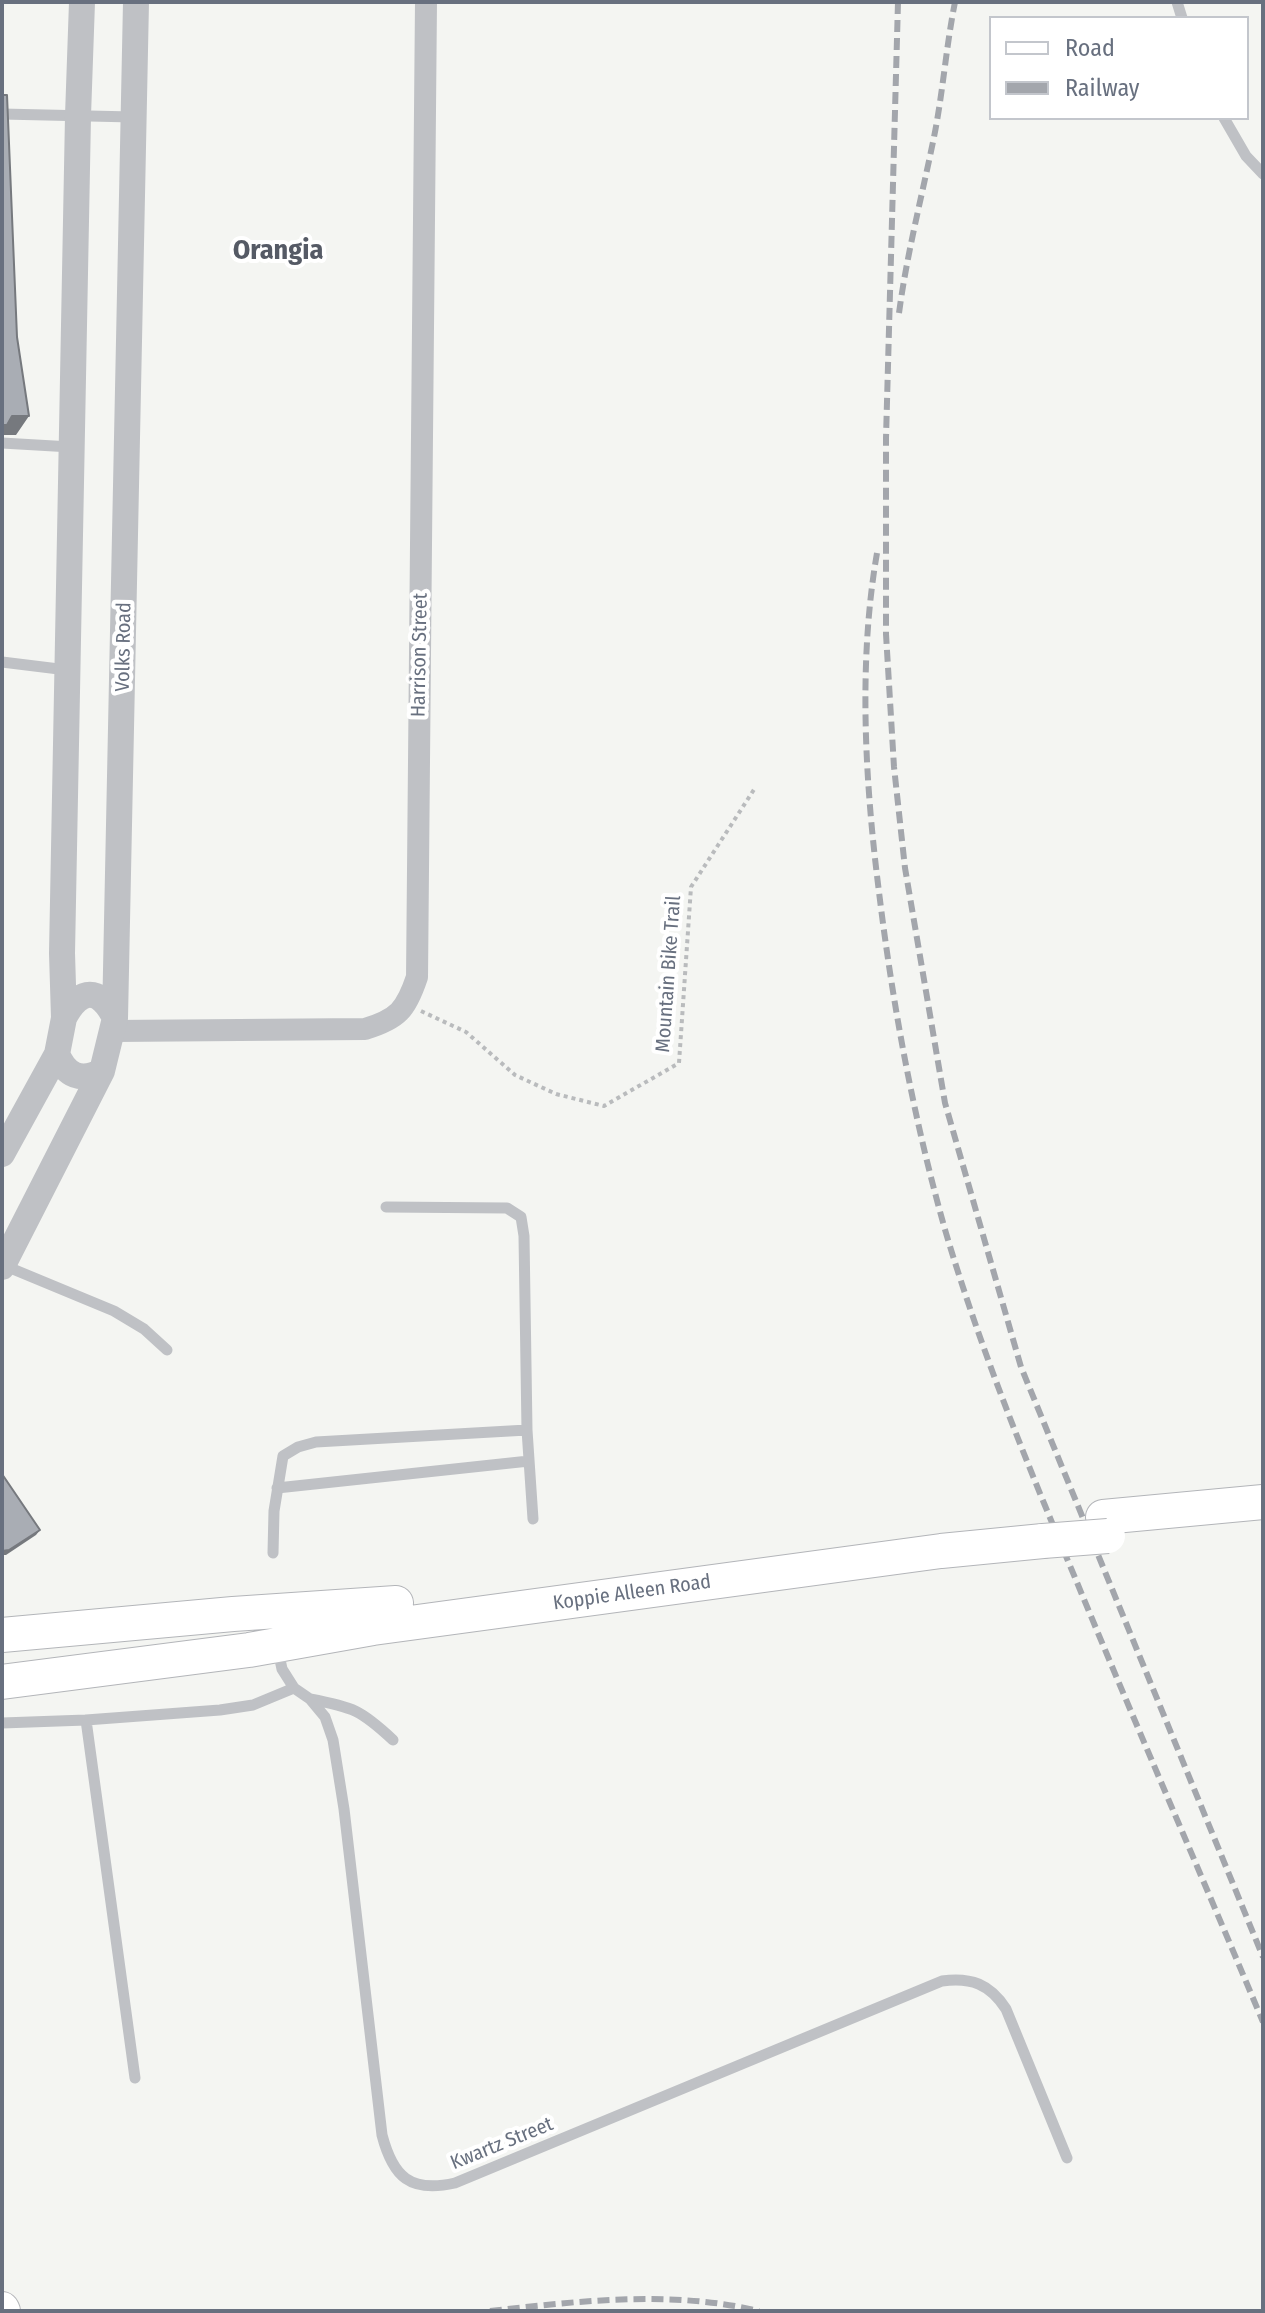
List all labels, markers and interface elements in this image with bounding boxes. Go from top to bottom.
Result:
legend [989,16,1249,120]
text: Road [1065,34,1115,62]
text: Railway [1065,74,1140,102]
district label: Orangia [233,234,323,268]
street label: Harrison Street [407,593,433,717]
street label: Volks Road [111,602,137,692]
street label: Mountain Bike Trail [652,895,686,1053]
street label: Koppie Alleen Road [552,1570,712,1616]
street label: Kwartz Street [447,2113,557,2175]

